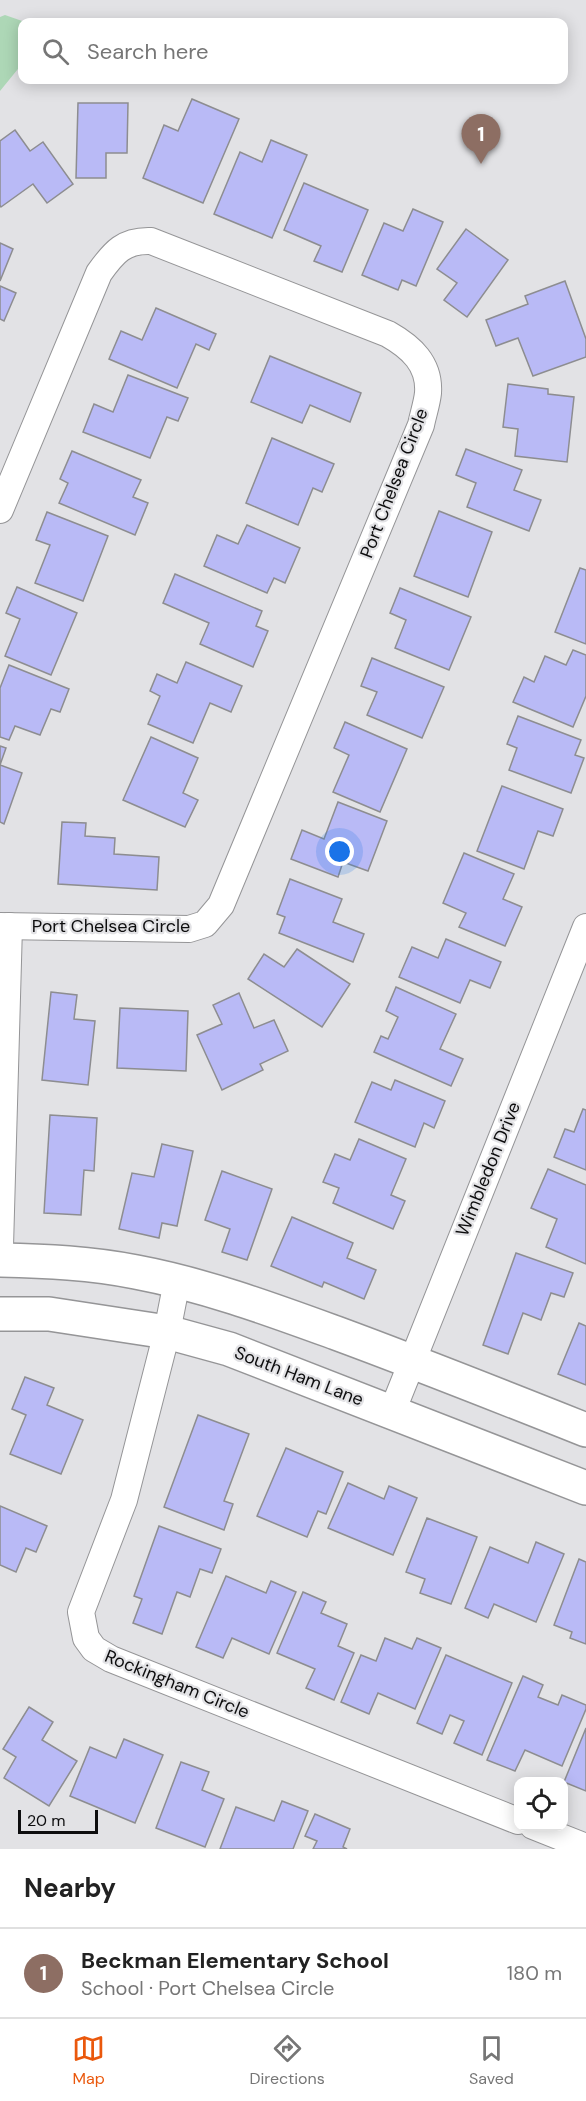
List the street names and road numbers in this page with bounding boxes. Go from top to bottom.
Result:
street label: Port Chelsea Circle [354,405,434,561]
street label: Port Chelsea Circle [32,914,190,938]
street label: Wimbledon Drive [450,1098,526,1240]
street label: South Ham Lane [231,1340,367,1412]
street label: Rockingham Circle [101,1644,253,1724]

